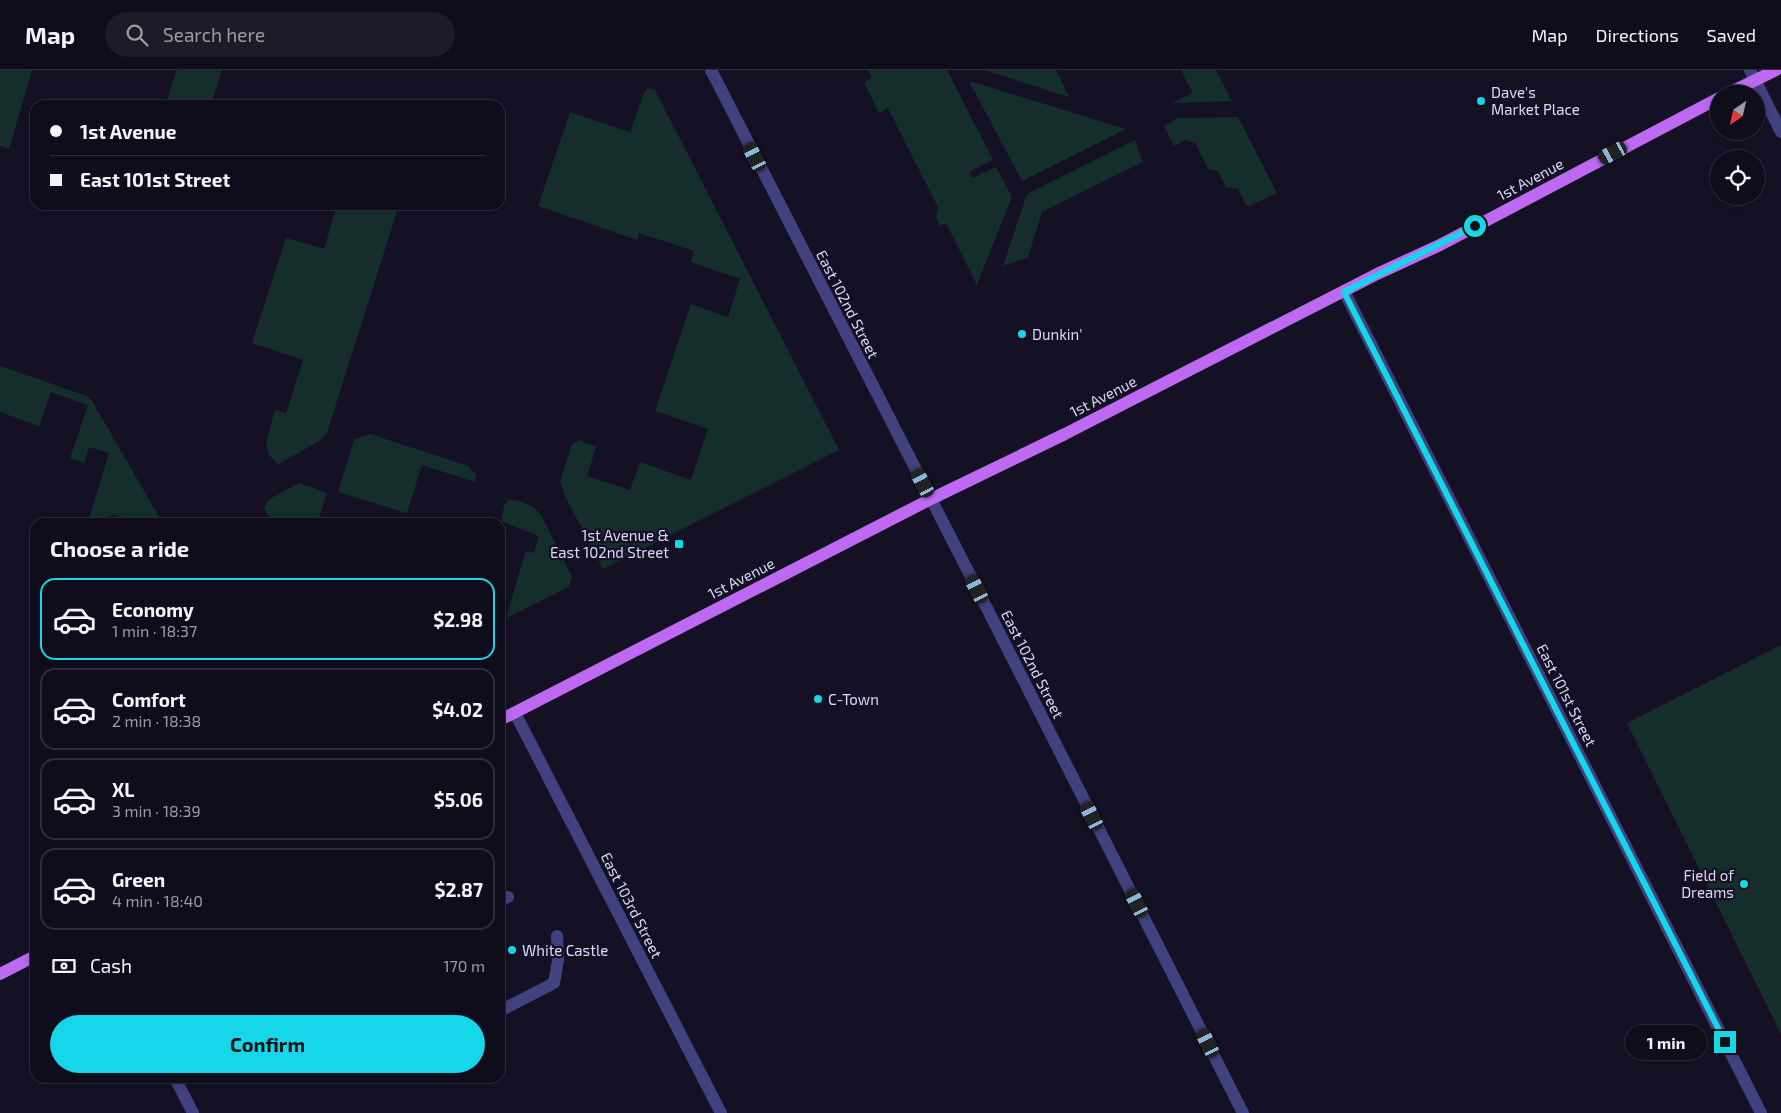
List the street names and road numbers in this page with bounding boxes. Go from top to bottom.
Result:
street label: 1st Avenue [1494,154,1566,204]
street label: East 102nd Street [813,247,883,361]
street label: 1st Avenue [1067,372,1139,420]
street label: 1st Avenue [705,554,777,602]
street label: East 102nd Street [998,607,1068,721]
street label: East 101st Street [1533,641,1601,750]
street label: East 103rd Street [598,849,667,961]

